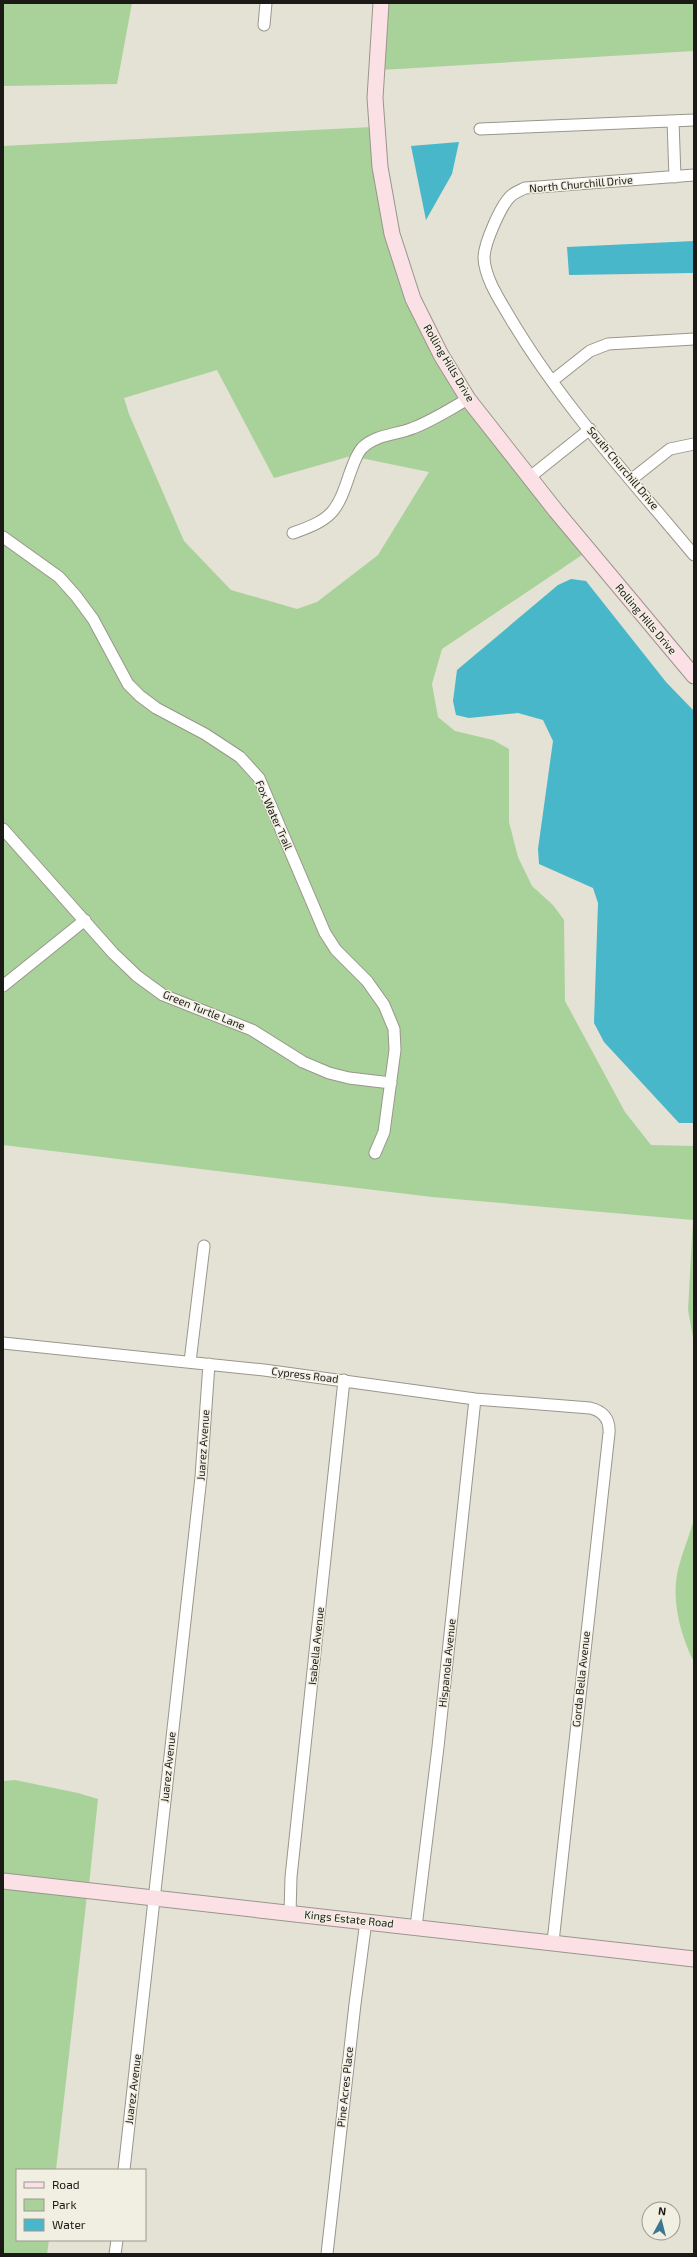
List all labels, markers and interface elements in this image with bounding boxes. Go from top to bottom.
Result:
street label: North Churchill Drive [529,172,633,195]
street label: Rolling Hills Drive [421,322,478,404]
street label: South Churchill Drive [585,424,662,512]
street label: Rolling Hills Drive [613,581,680,657]
street label: Fox Water Trail [253,778,296,852]
street label: Green Turtle Lane [161,987,247,1032]
street label: Cypress Road [271,1364,339,1385]
street label: Juarez Avenue [194,1409,211,1481]
street label: Isabella Avenue [305,1606,326,1686]
street label: Hispanola Avenue [435,1618,458,1708]
street label: Gorda Bella Avenue [569,1630,592,1728]
street label: Juarez Avenue [157,1731,178,1803]
street label: Kings Estate Road [304,1907,394,1930]
street label: Pine Acres Place [334,2046,355,2128]
street label: Juarez Avenue [122,2053,143,2125]
legend [16,2169,146,2241]
text: Road [52,2177,80,2191]
text: Park [52,2197,77,2211]
north arrow [641,2201,681,2241]
text: N [658,2204,667,2218]
text: Water [52,2217,86,2231]

